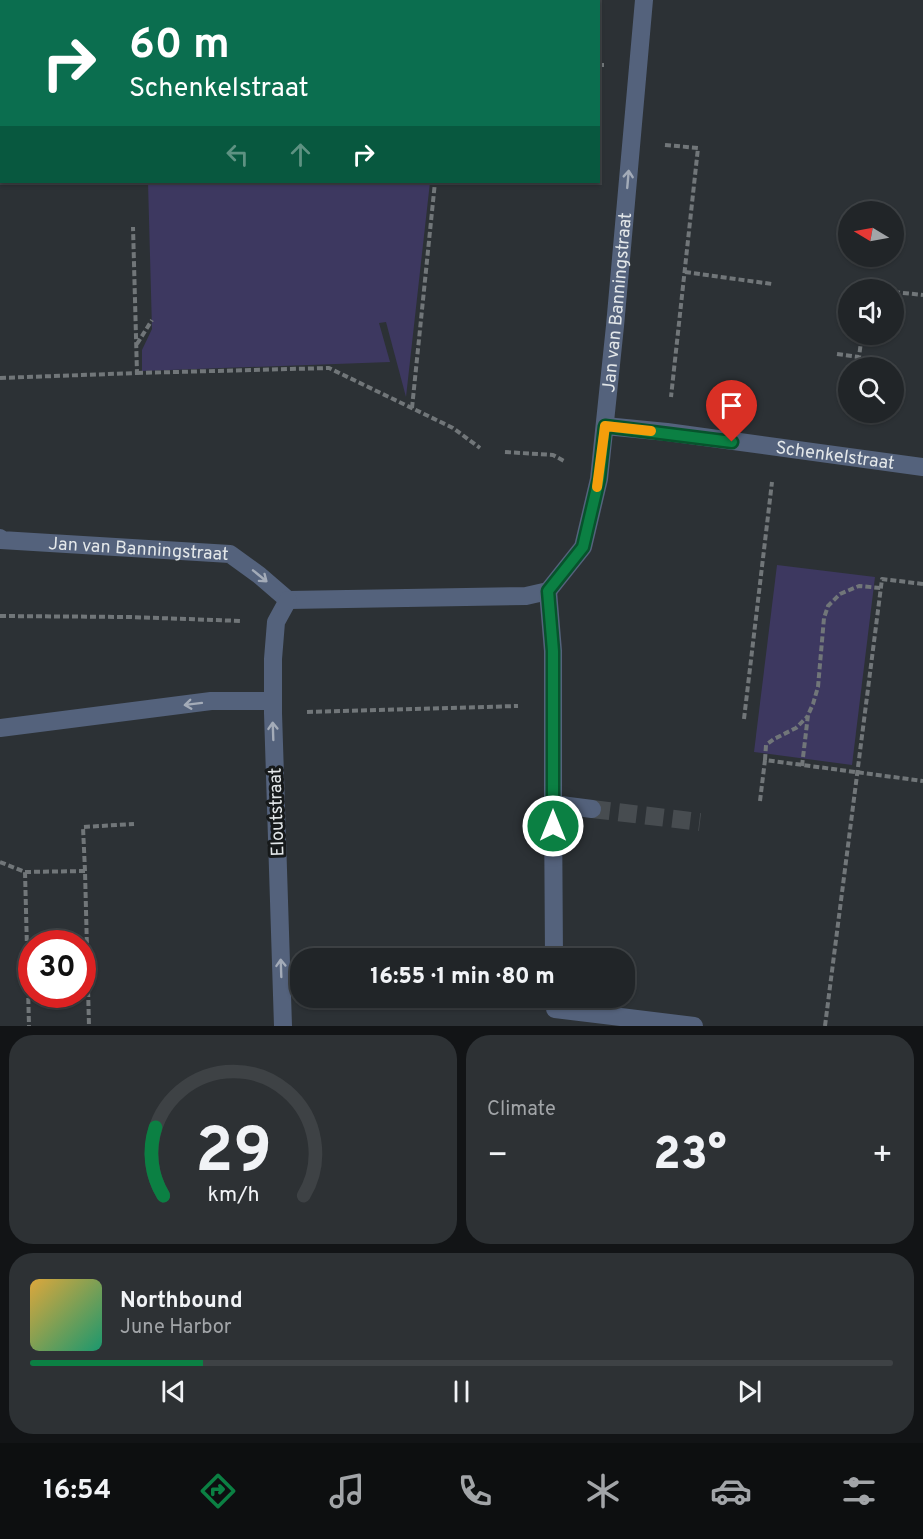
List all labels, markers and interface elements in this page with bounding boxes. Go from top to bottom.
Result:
text: 60 m [129,20,230,73]
icon: right [30,24,108,102]
text: Schenkelstraat [129,72,309,106]
icon: left [221,138,254,171]
icon: ahead [284,138,317,171]
icon: right [347,138,380,171]
one-way arrow [623,170,634,190]
north arrow [838,201,904,267]
map controls [838,201,904,423]
street label: Jan van Banningstraat [598,211,638,394]
button: sound [838,279,904,345]
button: search [838,357,904,423]
pin [706,380,757,442]
icon: arrive [715,389,748,422]
street label: Schenkelstraat [774,437,896,476]
street label: Jan van Banningstraat [47,533,229,567]
one-way arrow [252,570,268,583]
one-way arrow [184,698,204,709]
one-way arrow [268,721,279,741]
street label: Eloutstraat [264,767,291,857]
position arrow [521,794,585,858]
speed limit sign: 30 [18,930,96,1008]
one-way arrow [276,958,287,978]
text: 16:55 · 1 min · 80 m [370,964,555,991]
text: Climate [487,1097,556,1123]
text: 29 [195,1115,271,1194]
text: 23° [653,1128,727,1185]
text: − [487,1136,508,1178]
text: + [872,1136,893,1178]
text: km/h [207,1183,259,1210]
text: Northbound [120,1288,243,1315]
text: June Harbor [120,1315,232,1341]
icon: previous [157,1375,190,1408]
icon: pause [445,1375,478,1408]
icon: next [733,1375,766,1408]
icon: directions [197,1470,239,1512]
icon: music [326,1470,368,1512]
icon: phone [454,1470,496,1512]
icon: climate [582,1470,624,1512]
icon: car [710,1470,752,1512]
icon: filters [838,1470,880,1512]
text: 16:54 [43,1474,111,1508]

